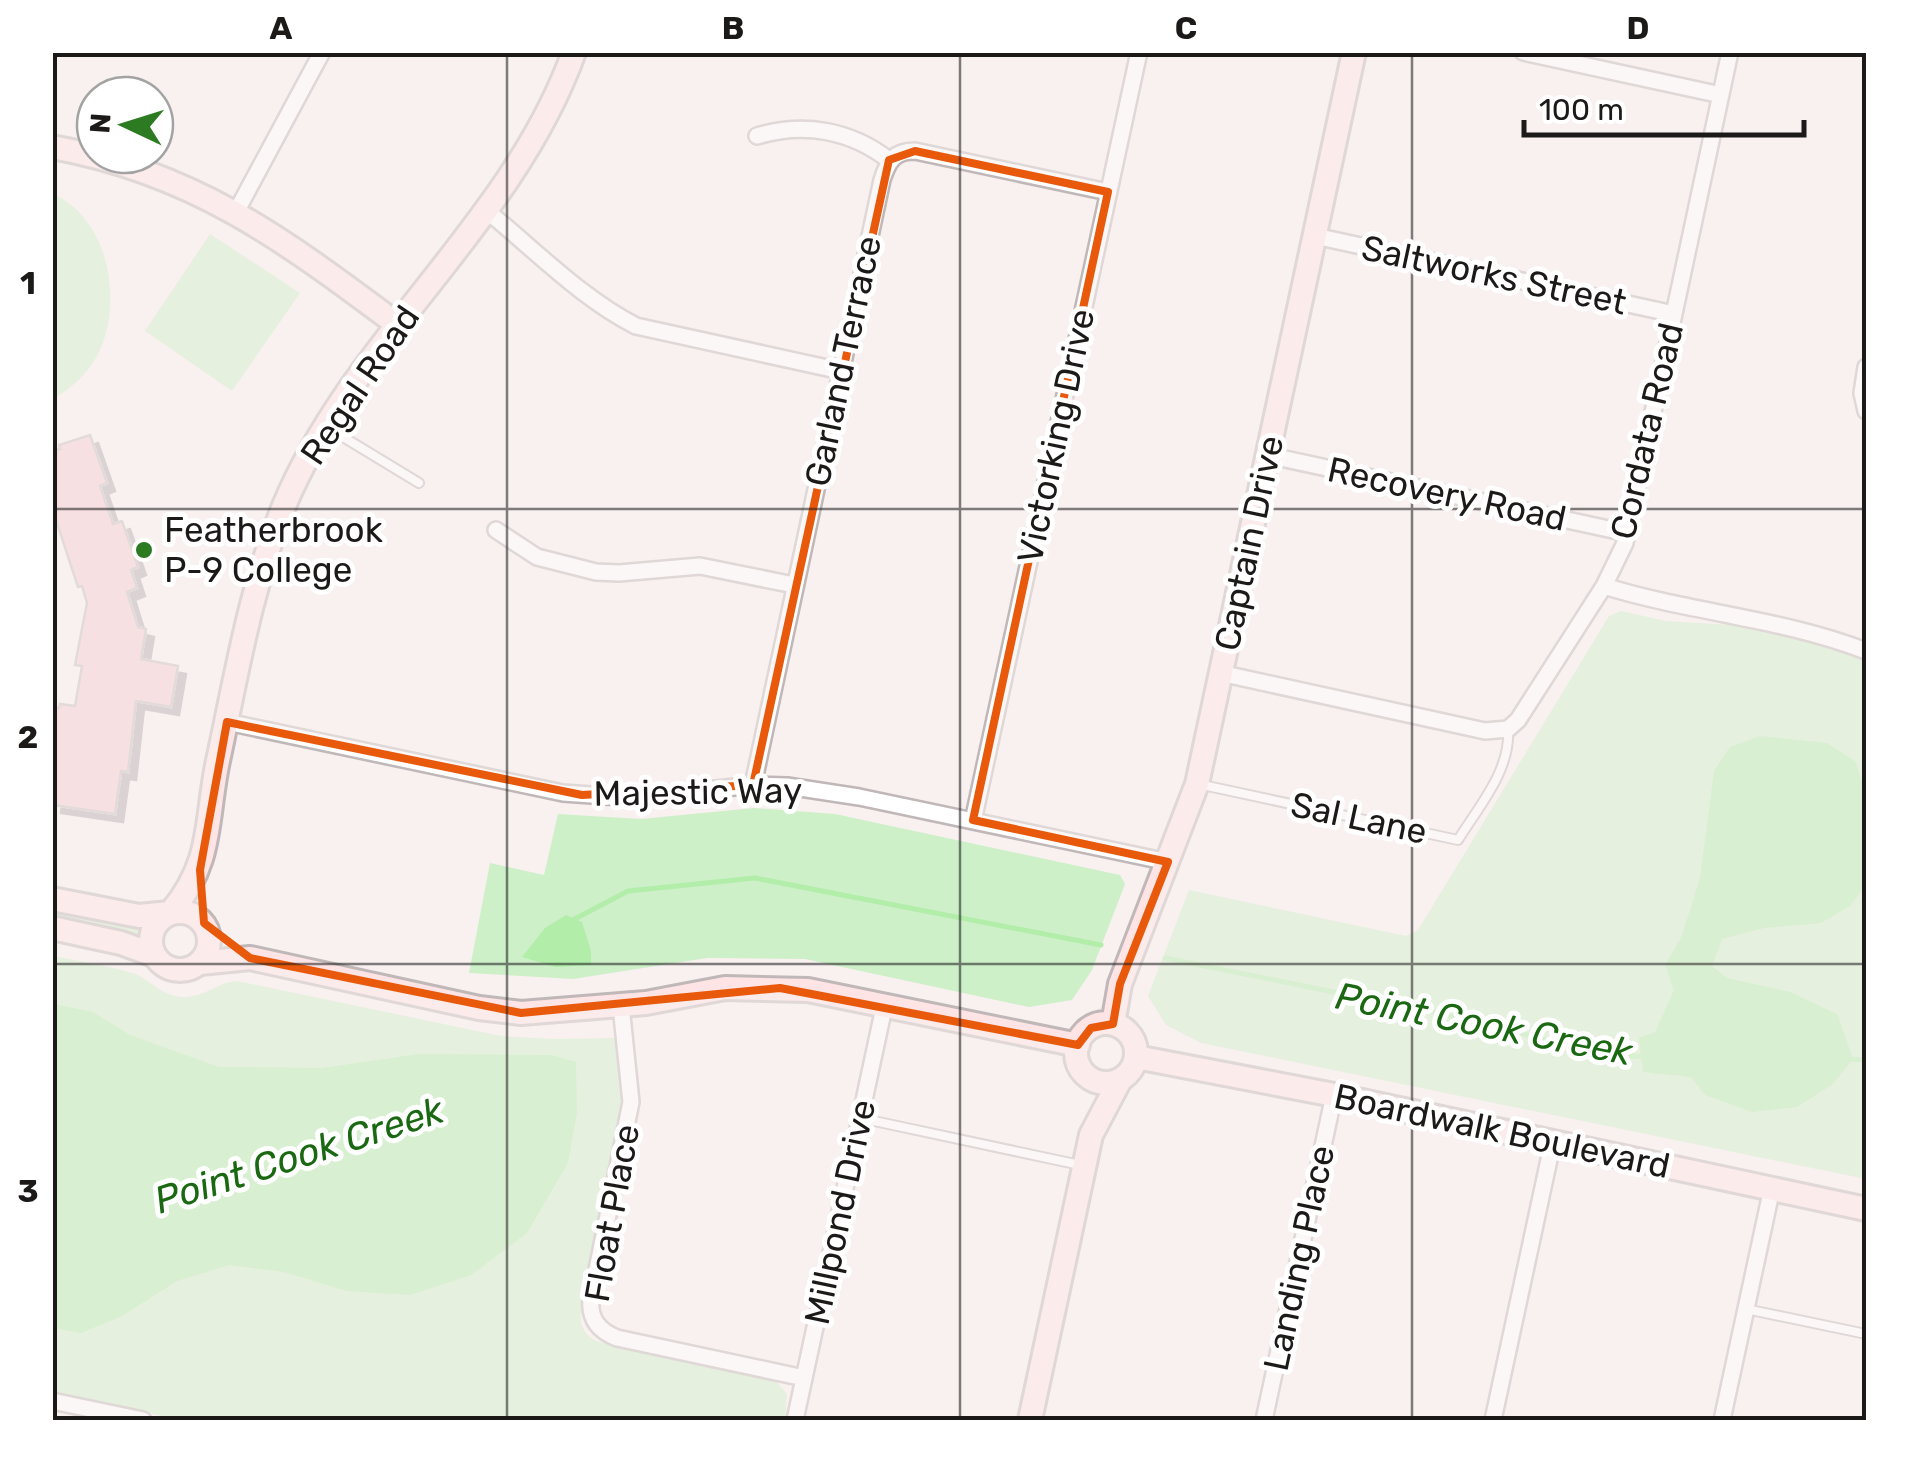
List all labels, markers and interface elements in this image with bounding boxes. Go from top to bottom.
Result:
text: A [270,9,293,47]
text: B [722,9,744,47]
text: C [1175,9,1197,47]
text: D [1627,9,1649,47]
north arrow [75,75,175,175]
scale bar [1524,75,1804,137]
text: 100 m [1539,92,1624,128]
text: N [83,112,118,134]
street label: Saltworks Street [1358,226,1630,324]
street label: Garland Terrace [796,232,890,490]
text: 1 [20,264,36,302]
street label: Regal Road [292,298,428,472]
street label: Victorking Drive [1009,305,1103,567]
street label: Cordata Road [1602,319,1692,543]
street label: Captain Drive [1206,432,1292,654]
street label: Recovery Road [1324,448,1570,540]
place label: Featherbrook P-9 College [164,509,383,591]
marker: Featherbrook P-9 College [133,539,155,561]
text: 2 [18,718,38,756]
street label: Majestic Way [593,769,803,815]
street label: Sal Lane [1287,783,1431,853]
water label: Point Cook Creek [1332,973,1637,1075]
street label: Boardwalk Boulevard [1330,1075,1674,1187]
water label: Point Cook Creek [149,1086,450,1223]
street label: Millpond Drive [796,1096,884,1328]
street label: Float Place [576,1121,648,1305]
street label: Landing Place [1255,1141,1343,1375]
text: 3 [17,1172,39,1210]

